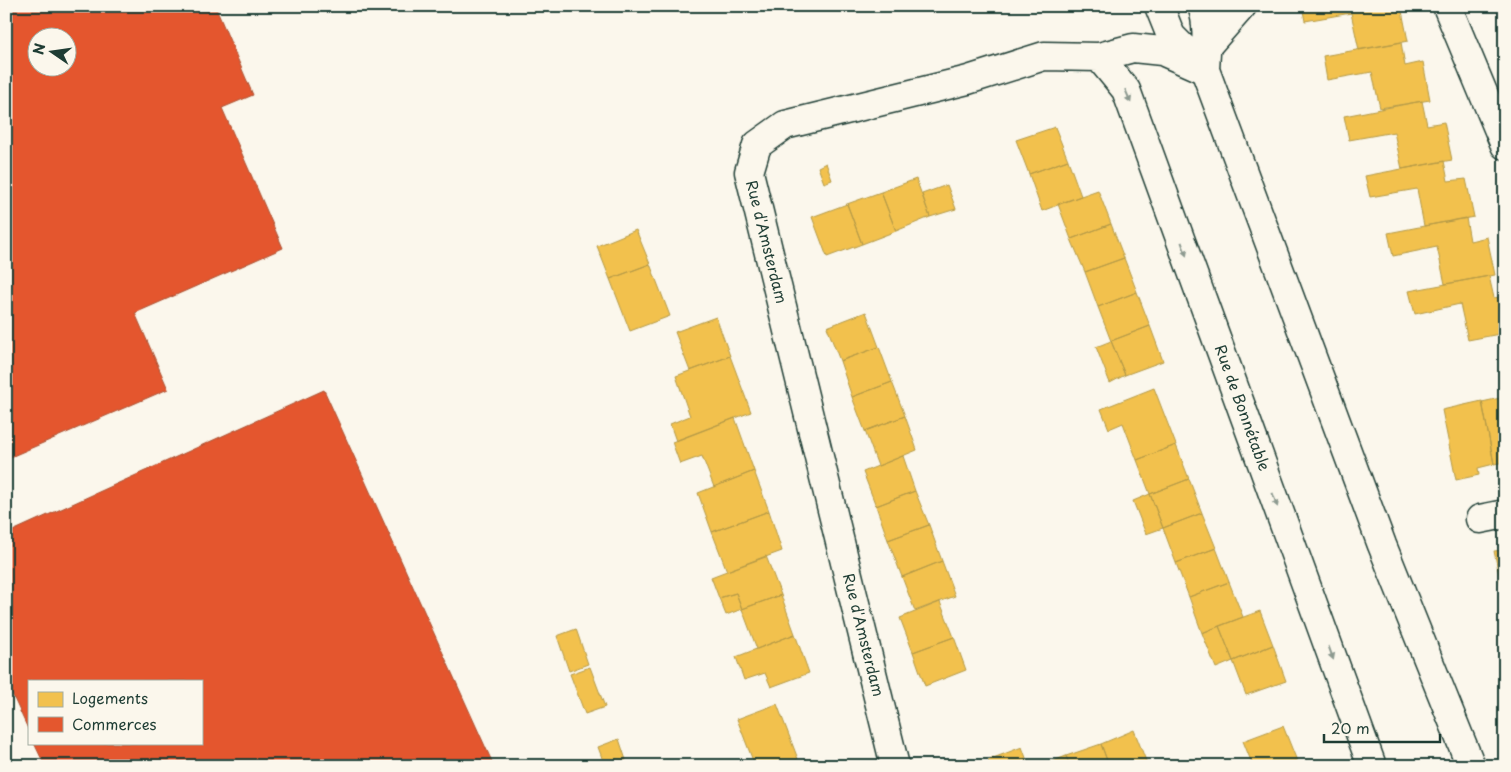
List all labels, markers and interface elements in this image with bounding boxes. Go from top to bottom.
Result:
north arrow [28,28,78,78]
text: N [27,41,50,57]
one-way arrow [1124,89,1132,104]
street label: Rue d'Amsterdam [741,178,794,306]
one-way arrow [1181,241,1188,256]
street label: Rue de Bonnétable [1210,341,1277,474]
one-way arrow [1271,493,1279,508]
street label: Rue d'Amsterdam [838,571,891,699]
one-way arrow [1328,645,1335,660]
legend [28,680,202,744]
text: Logements [72,686,148,709]
text: Commerces [72,712,157,735]
scale bar [1324,712,1440,744]
text: 20 m [1331,716,1370,739]

